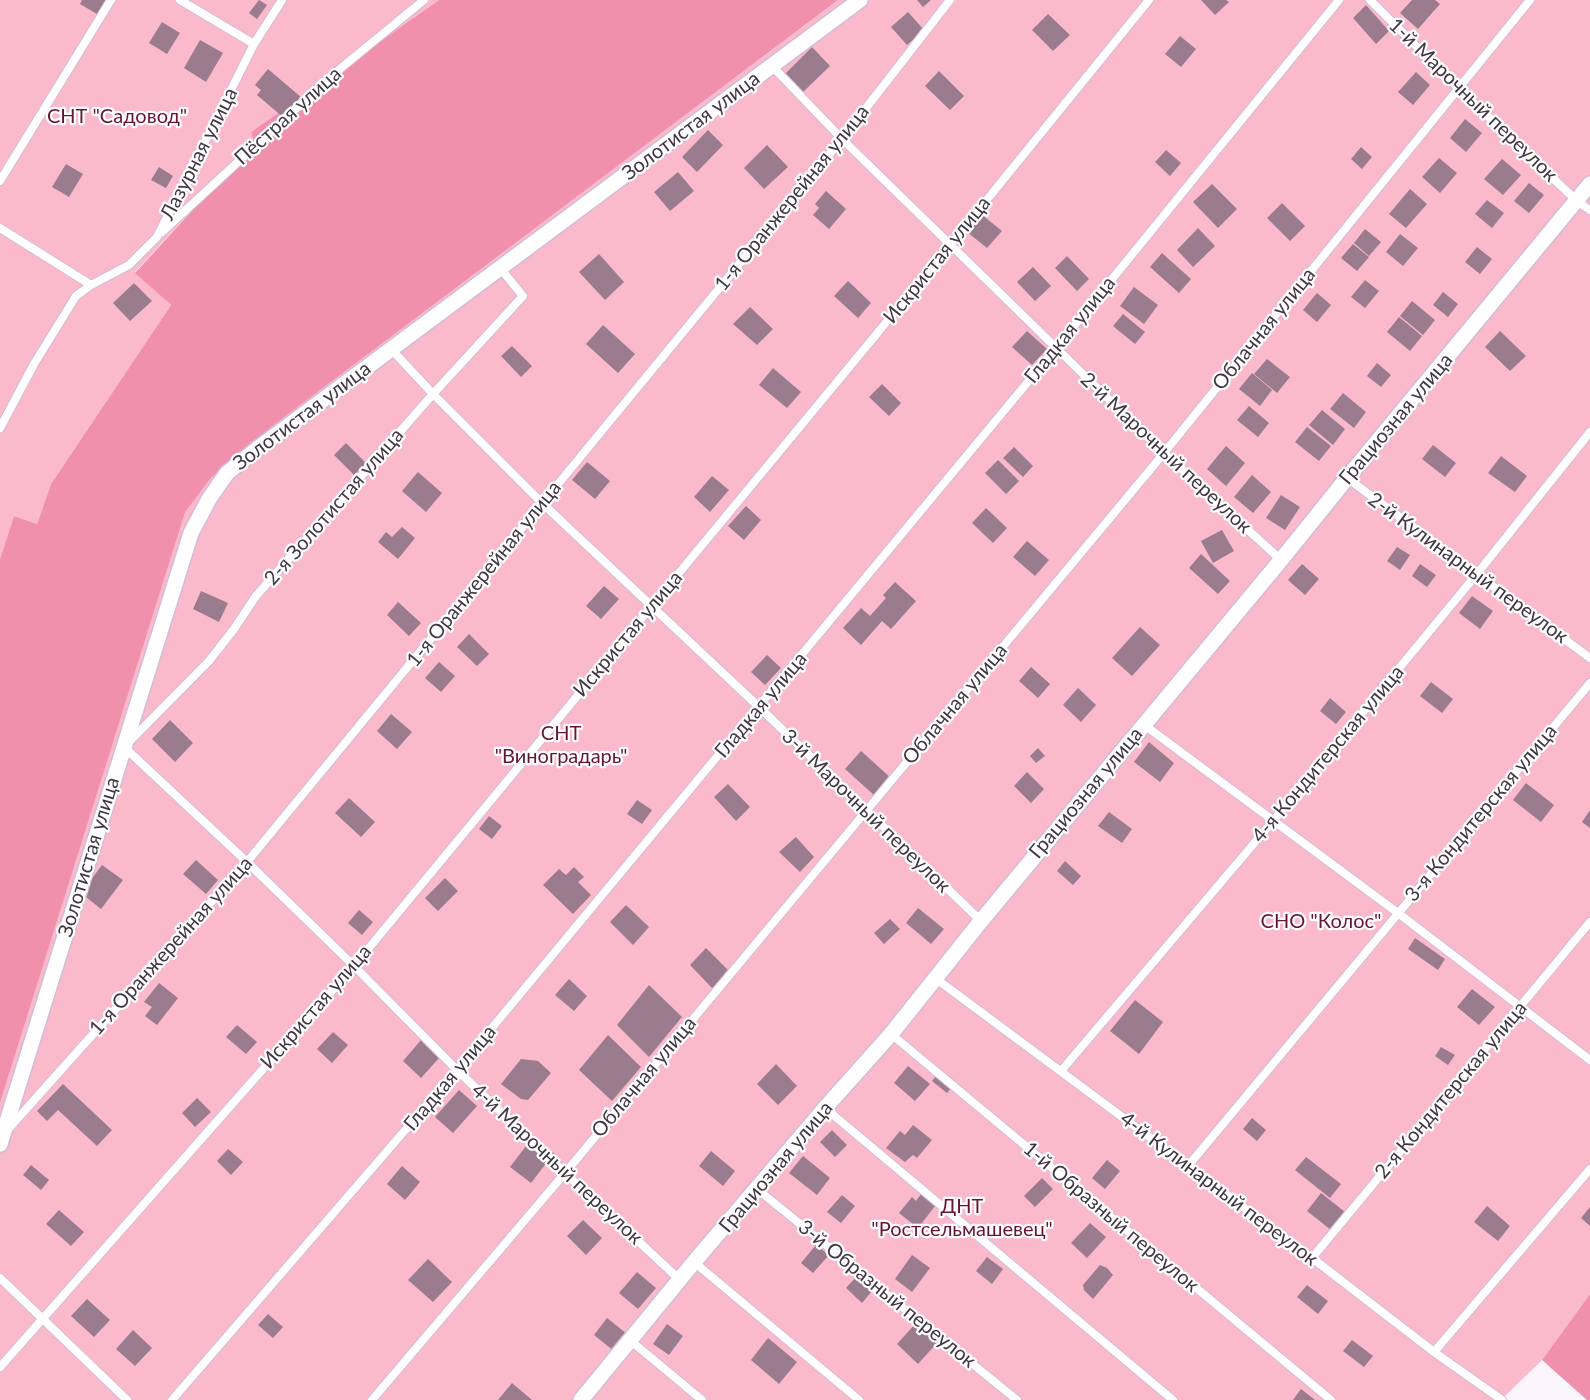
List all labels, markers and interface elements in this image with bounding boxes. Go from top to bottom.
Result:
street label: 1-й Марочный переулок [1384,13,1562,187]
street label: Пёстрая улица [230,62,346,170]
street label: Золотистая улица [618,67,764,185]
street label: Лазурная улица [155,84,243,224]
street label: 1-я Оранжерейная улица [710,100,874,296]
park label: СНТ "Садовод" [47,105,187,129]
street label: Искристая улица [878,192,996,328]
street label: Облачная улица [1207,263,1321,395]
street label: Гладкая улица [1020,272,1120,388]
street label: Грациозная улица [1334,348,1458,490]
street label: Золотистая улица [229,357,375,475]
street label: 2-й Марочный переулок [1075,367,1257,539]
street label: 2-я Золотистая улица [259,424,409,590]
street label: 1-я Оранжерейная улица [402,476,566,672]
street label: 2-й Кулинарный переулок [1363,487,1573,649]
street label: Искристая улица [568,566,688,702]
street label: Облачная улица [898,639,1012,769]
street label: Гладкая улица [710,647,812,763]
street label: 4-я Кондитерская улица [1247,660,1409,848]
street label: 3-я Кондитерская улица [1400,719,1562,907]
park label: СНТ "Виноградарь" [495,722,627,769]
street label: Грациозная улица [1024,722,1148,864]
street label: 3-й Марочный переулок [777,724,955,898]
street label: Золотистая улица [53,774,125,940]
street label: 1-я Оранжерейная улица [84,852,258,1040]
park label: СНО "Колос" [1261,910,1381,934]
street label: Искристая улица [256,940,376,1074]
street label: 2-я Кондитерская улица [1370,996,1532,1184]
street label: Облачная улица [587,1012,701,1142]
street label: Гладкая улица [399,1020,501,1136]
street label: 4-й Марочный переулок [466,1078,648,1250]
street label: Грациозная улица [714,1096,838,1238]
street label: 4-й Кулинарный переулок [1115,1107,1323,1271]
street label: 1-й Образный переулок [1018,1137,1204,1297]
park label: ДНТ "Ростсельмашевец" [871,1195,1053,1242]
street label: 3-й Образный переулок [793,1215,981,1373]

